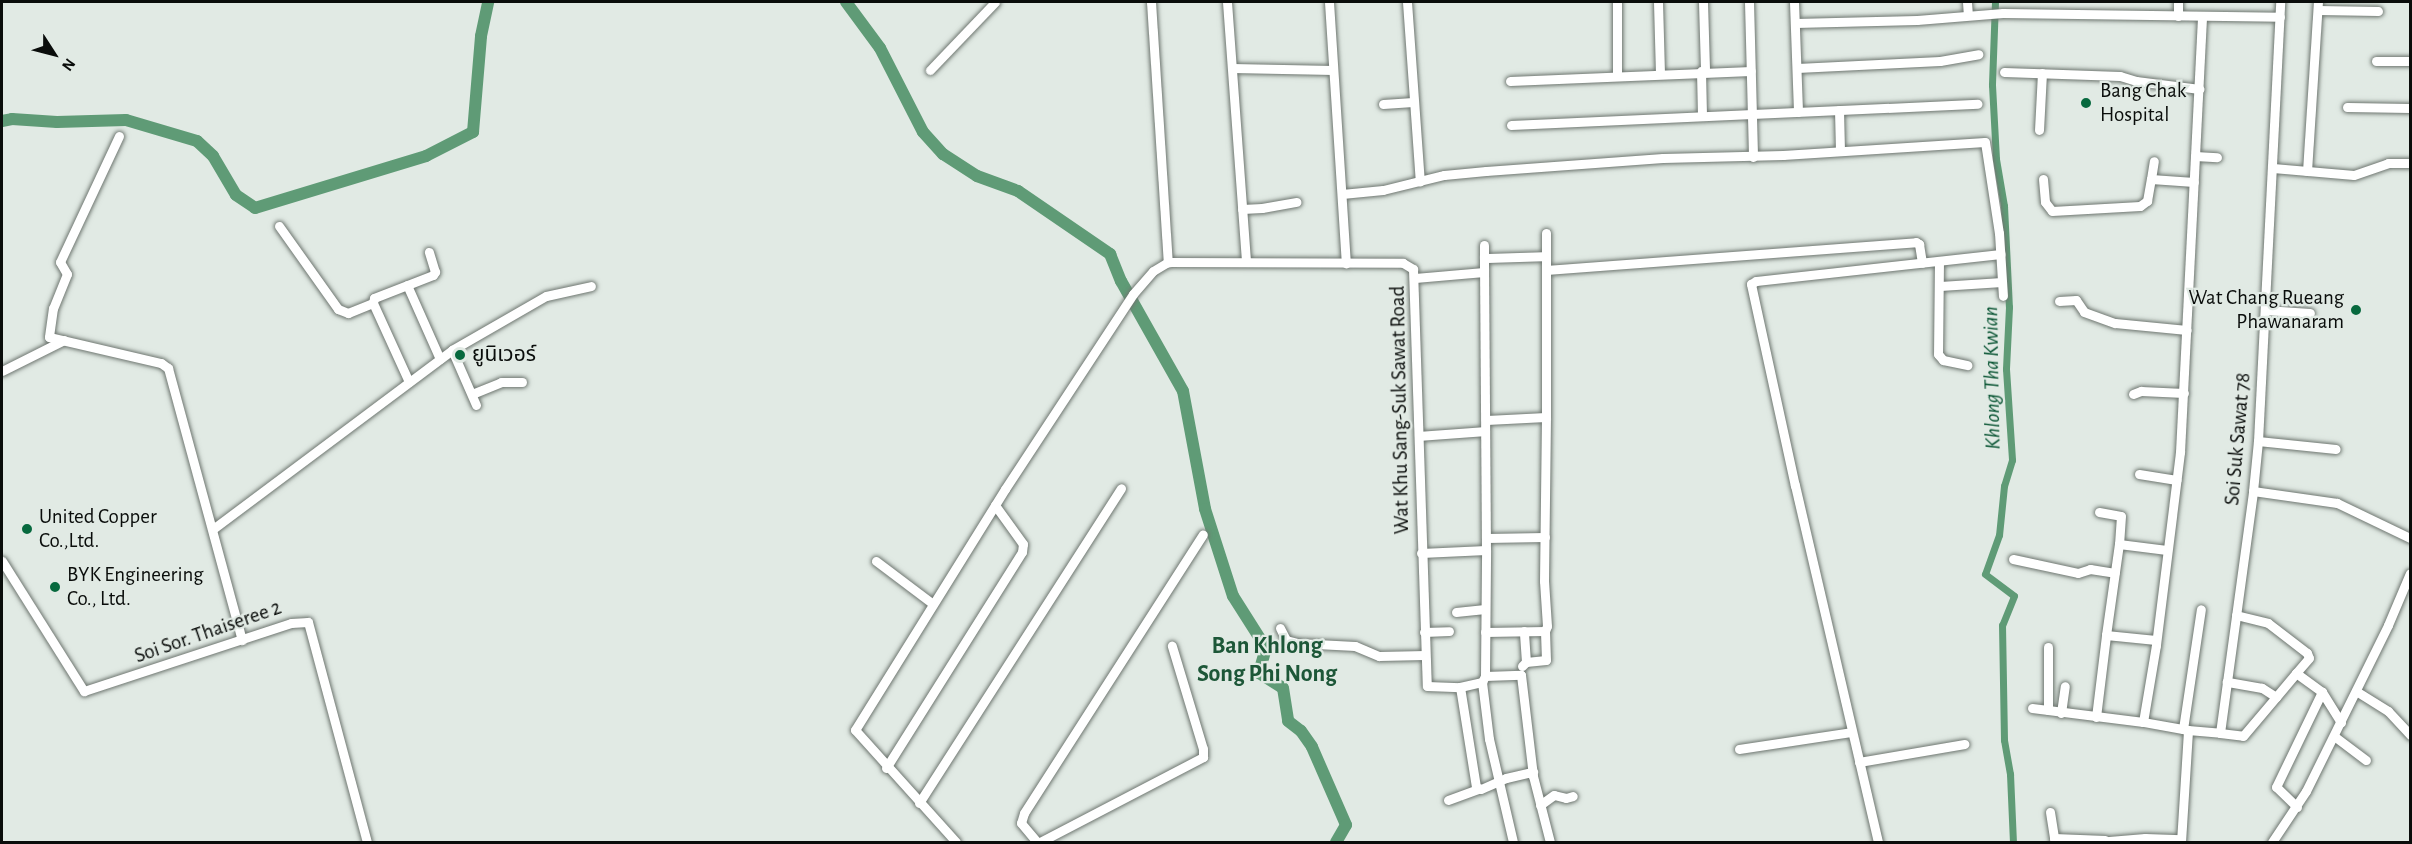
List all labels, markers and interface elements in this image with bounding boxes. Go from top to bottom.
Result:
north arrow [24,24,84,84]
text: N [59,55,78,74]
place label: Bang Chak Hospital [2100,78,2186,128]
marker: Bang Chak Hospital [2077,94,2095,112]
place label: Wat Chang Rueang Phawanaram [2188,285,2344,335]
street label: Wat Khu Sang-Suk Sawat Road [1385,286,1415,534]
marker: Wat Chang Rueang Phawanaram [2349,303,2363,317]
water label: Khlong Tha Kwian [1978,306,2006,450]
place label: ยูนิเวอร์ [472,342,536,368]
marker: ยูนิเวอร์ [453,348,467,362]
street label: Soi Suk Sawat 78 [2220,371,2256,507]
place label: United Copper Co.,Ltd. [39,504,157,554]
marker: United Copper Co.,Ltd. [20,522,34,536]
place label: BYK Engineering Co., Ltd. [67,562,204,612]
marker: BYK Engineering Co., Ltd. [48,580,62,594]
street label: Soi Sor. Thaiseree 2 [131,595,285,669]
district label: Ban Khlong Song Phi Nong [1197,633,1337,689]

